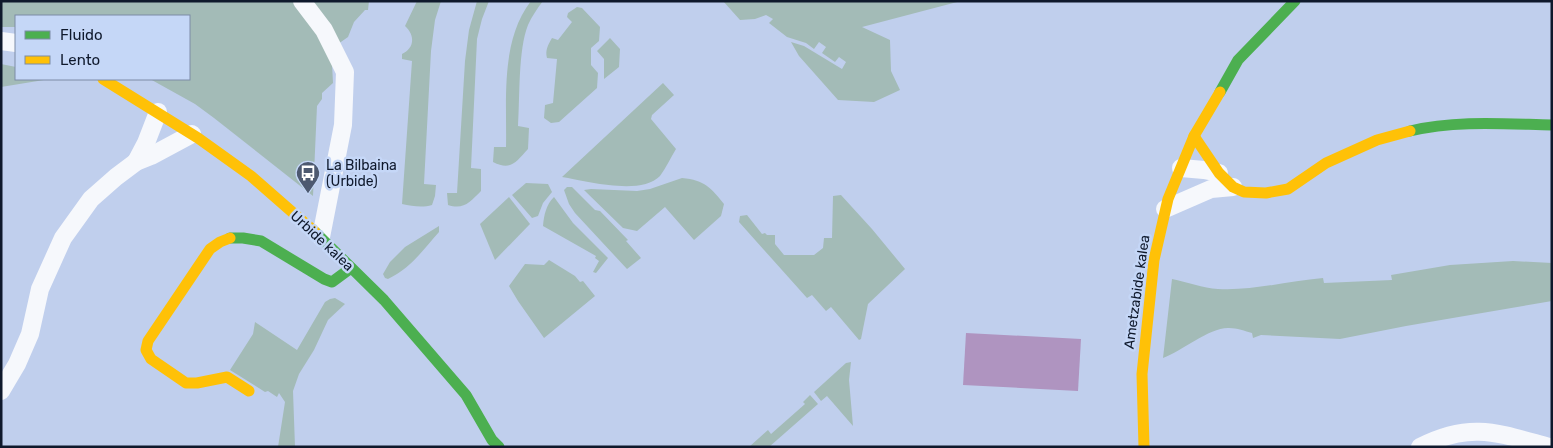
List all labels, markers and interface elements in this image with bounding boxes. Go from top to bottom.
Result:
legend [15,15,190,80]
text: Fluido [60,26,103,44]
text: Lento [60,51,100,69]
place label: La Bilbaina (Urbide) [326,157,397,190]
bus stop icon: La Bilbaina (Urbide) [295,160,321,194]
street label: Urbide kalea [287,207,357,275]
street label: Ametzabide kalea [1121,234,1153,350]

